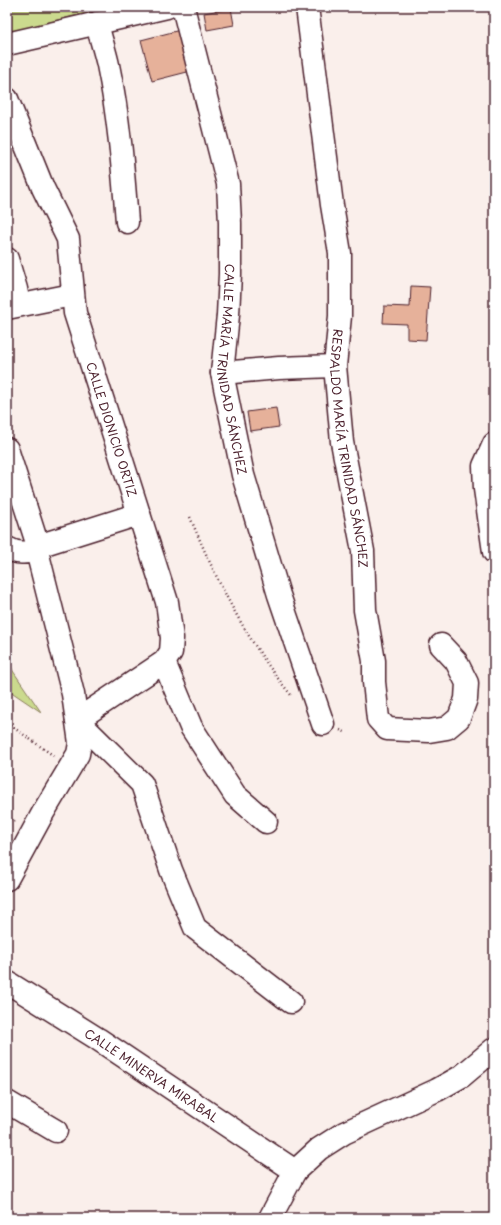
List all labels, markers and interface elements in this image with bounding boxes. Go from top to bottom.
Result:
street label: CALLE MARÍA TRINIDAD SÁNCHEZ [213,264,252,476]
street label: RESPALDO MARÍA TRINIDAD SÁNCHEZ [326,328,373,568]
street label: CALLE DIONICIO ORTIZ [82,359,142,499]
street label: CALLE MINERVA MIRABAL [81,1024,223,1127]

